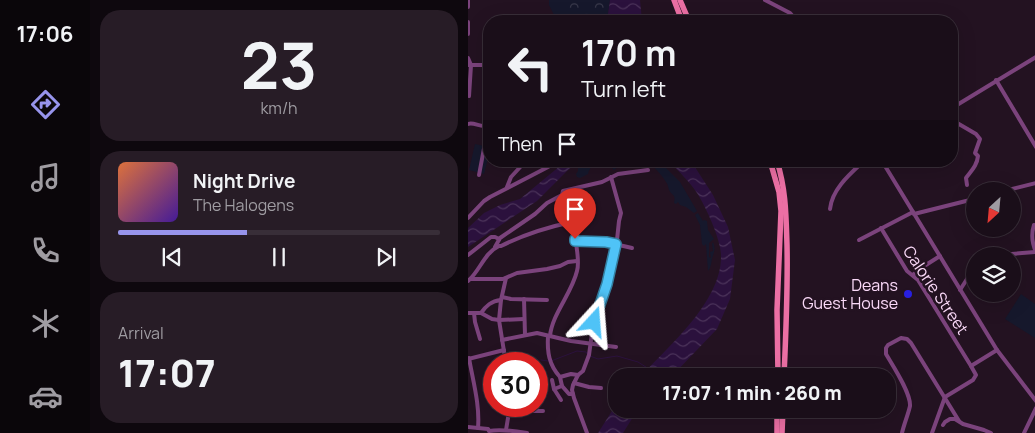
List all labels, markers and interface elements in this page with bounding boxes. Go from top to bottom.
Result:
text: 17:06 [16,19,74,49]
text: 23 [241,20,317,109]
text: 170 m [581,29,677,77]
icon: left [498,35,563,100]
text: Turn left [581,74,666,104]
icon: directions [28,87,63,122]
text: km/h [260,97,298,119]
icon: arrive [553,130,581,158]
text: Then [498,131,543,157]
icon: music [28,160,63,195]
text: Night Drive [193,168,295,194]
north arrow [966,182,1020,238]
map controls [966,182,1021,302]
pin [554,188,596,239]
text: The Halogens [193,194,294,216]
icon: arrive [561,195,589,223]
icon: phone [28,233,63,268]
street label: Calorie Street [898,241,974,339]
icon: previous [158,243,186,271]
icon: pause [265,243,293,271]
icon: next [372,243,400,271]
button: layers [966,247,1021,302]
place label: Deans Guest House [802,274,898,314]
marker: Deans Guest House [902,288,914,300]
position arrow [567,295,619,347]
icon: climate [28,306,63,341]
text: Arrival [118,322,164,344]
text: 17:07 [118,346,216,398]
speed limit sign: 30 [483,352,548,417]
icon: car [28,379,63,414]
text: 17:07 · 1 min · 260 m [662,380,842,406]

